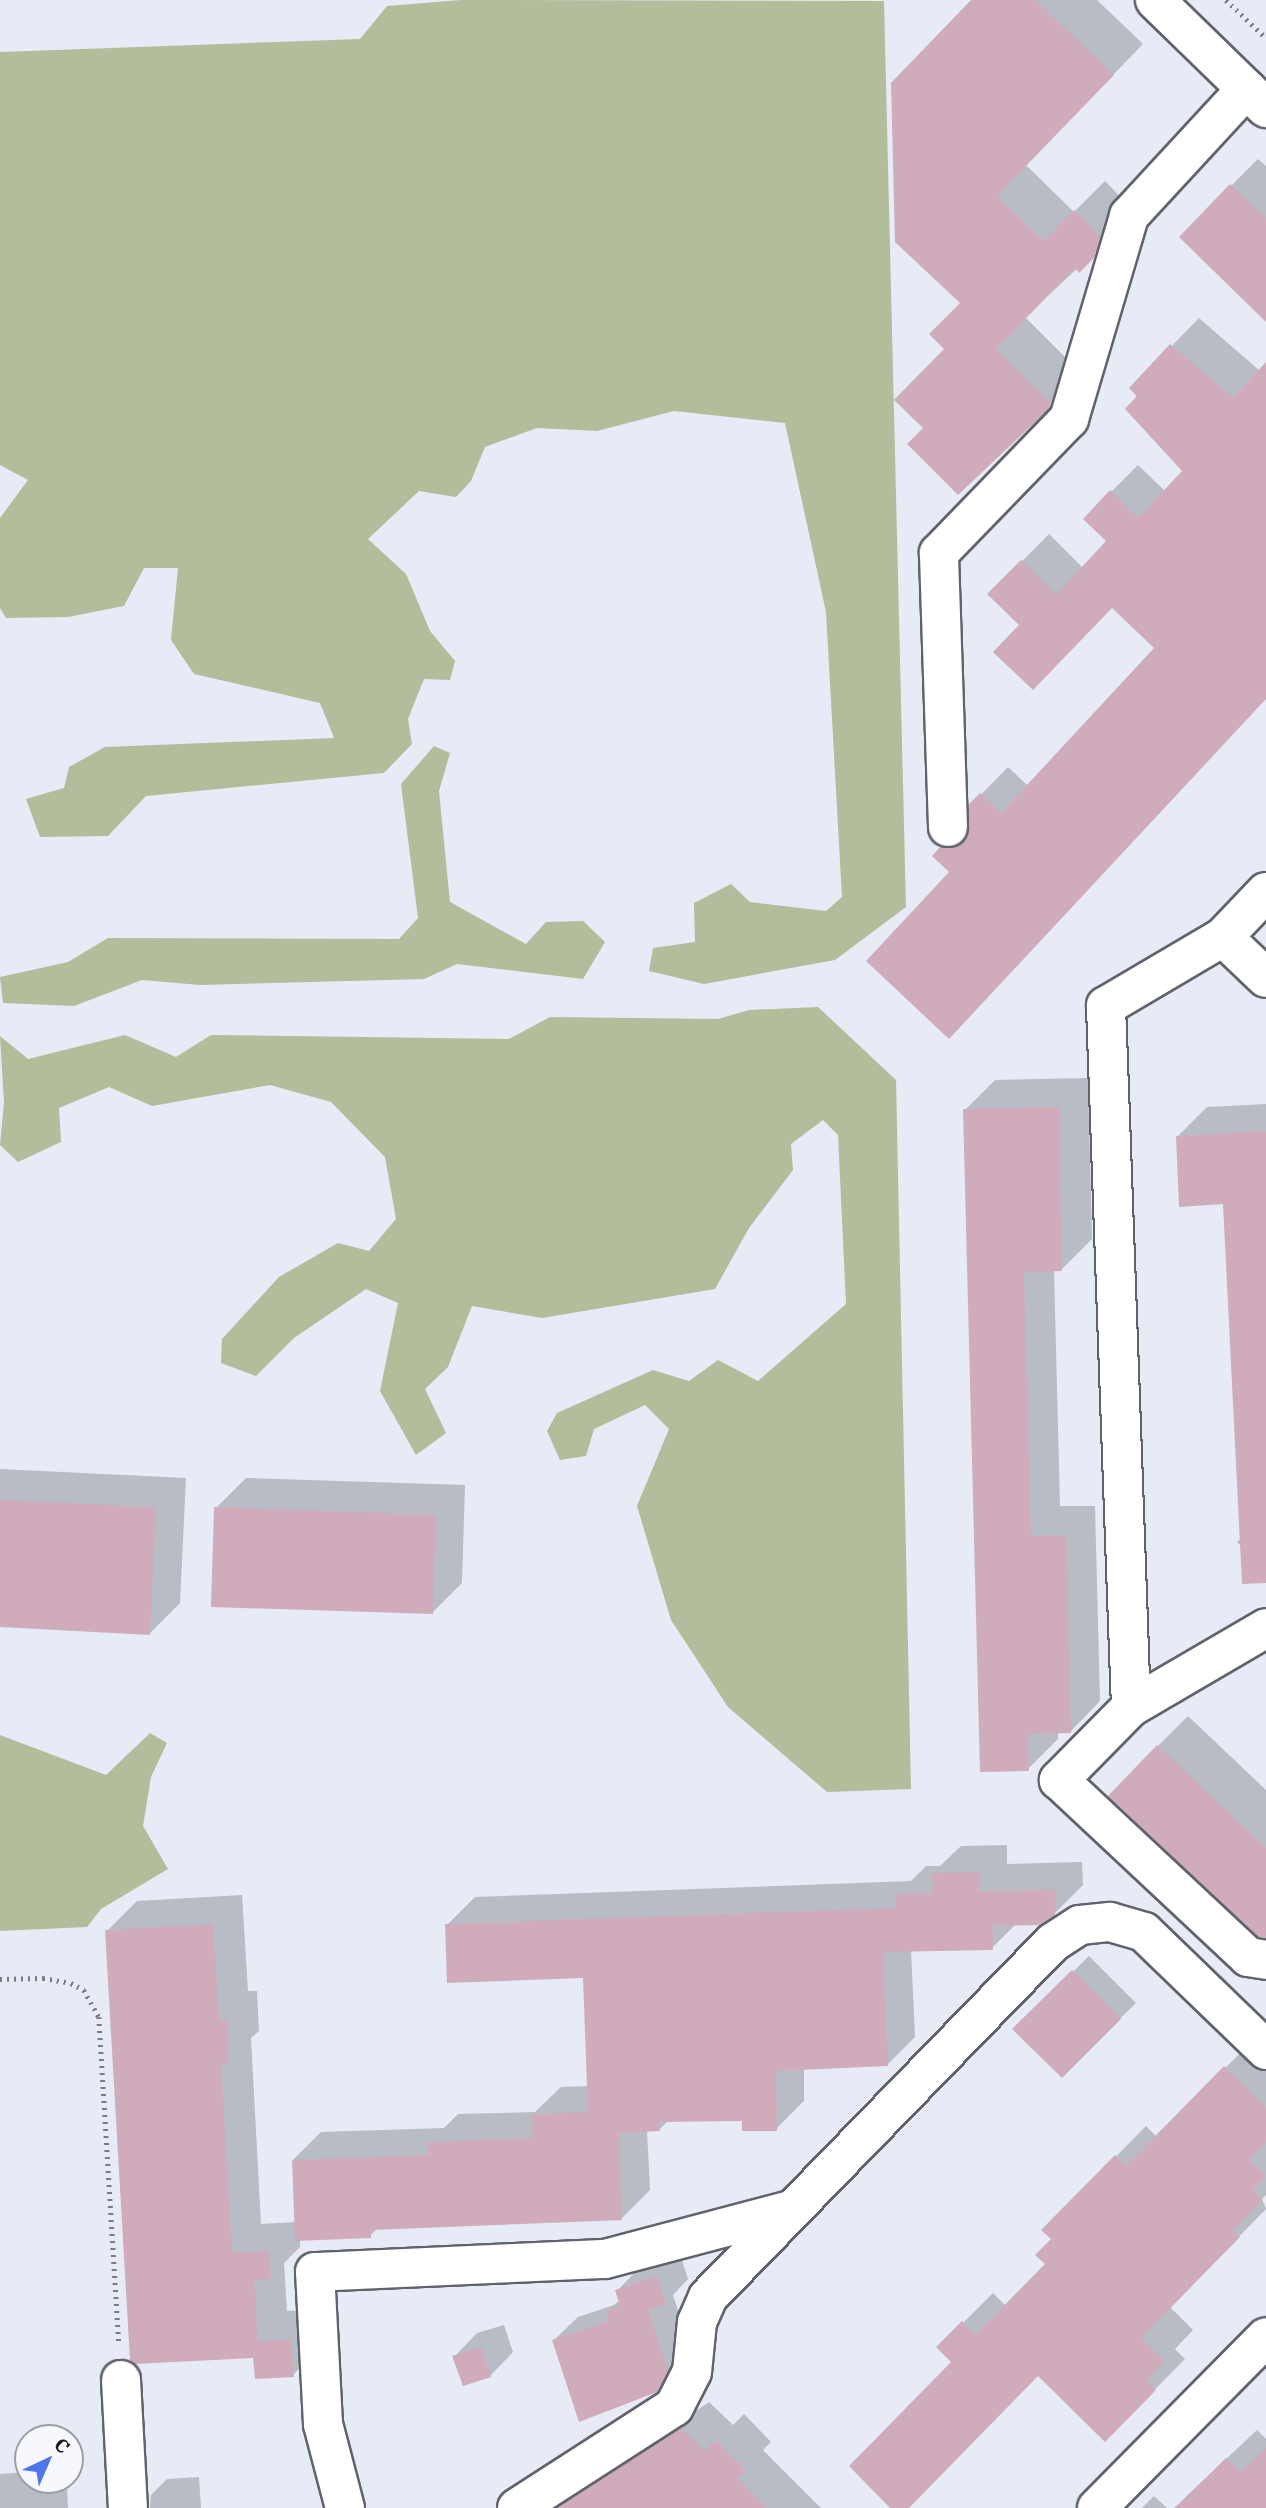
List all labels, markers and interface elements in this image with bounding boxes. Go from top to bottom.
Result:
north arrow [14,2424,84,2494]
text: С [49,2432,75,2458]

